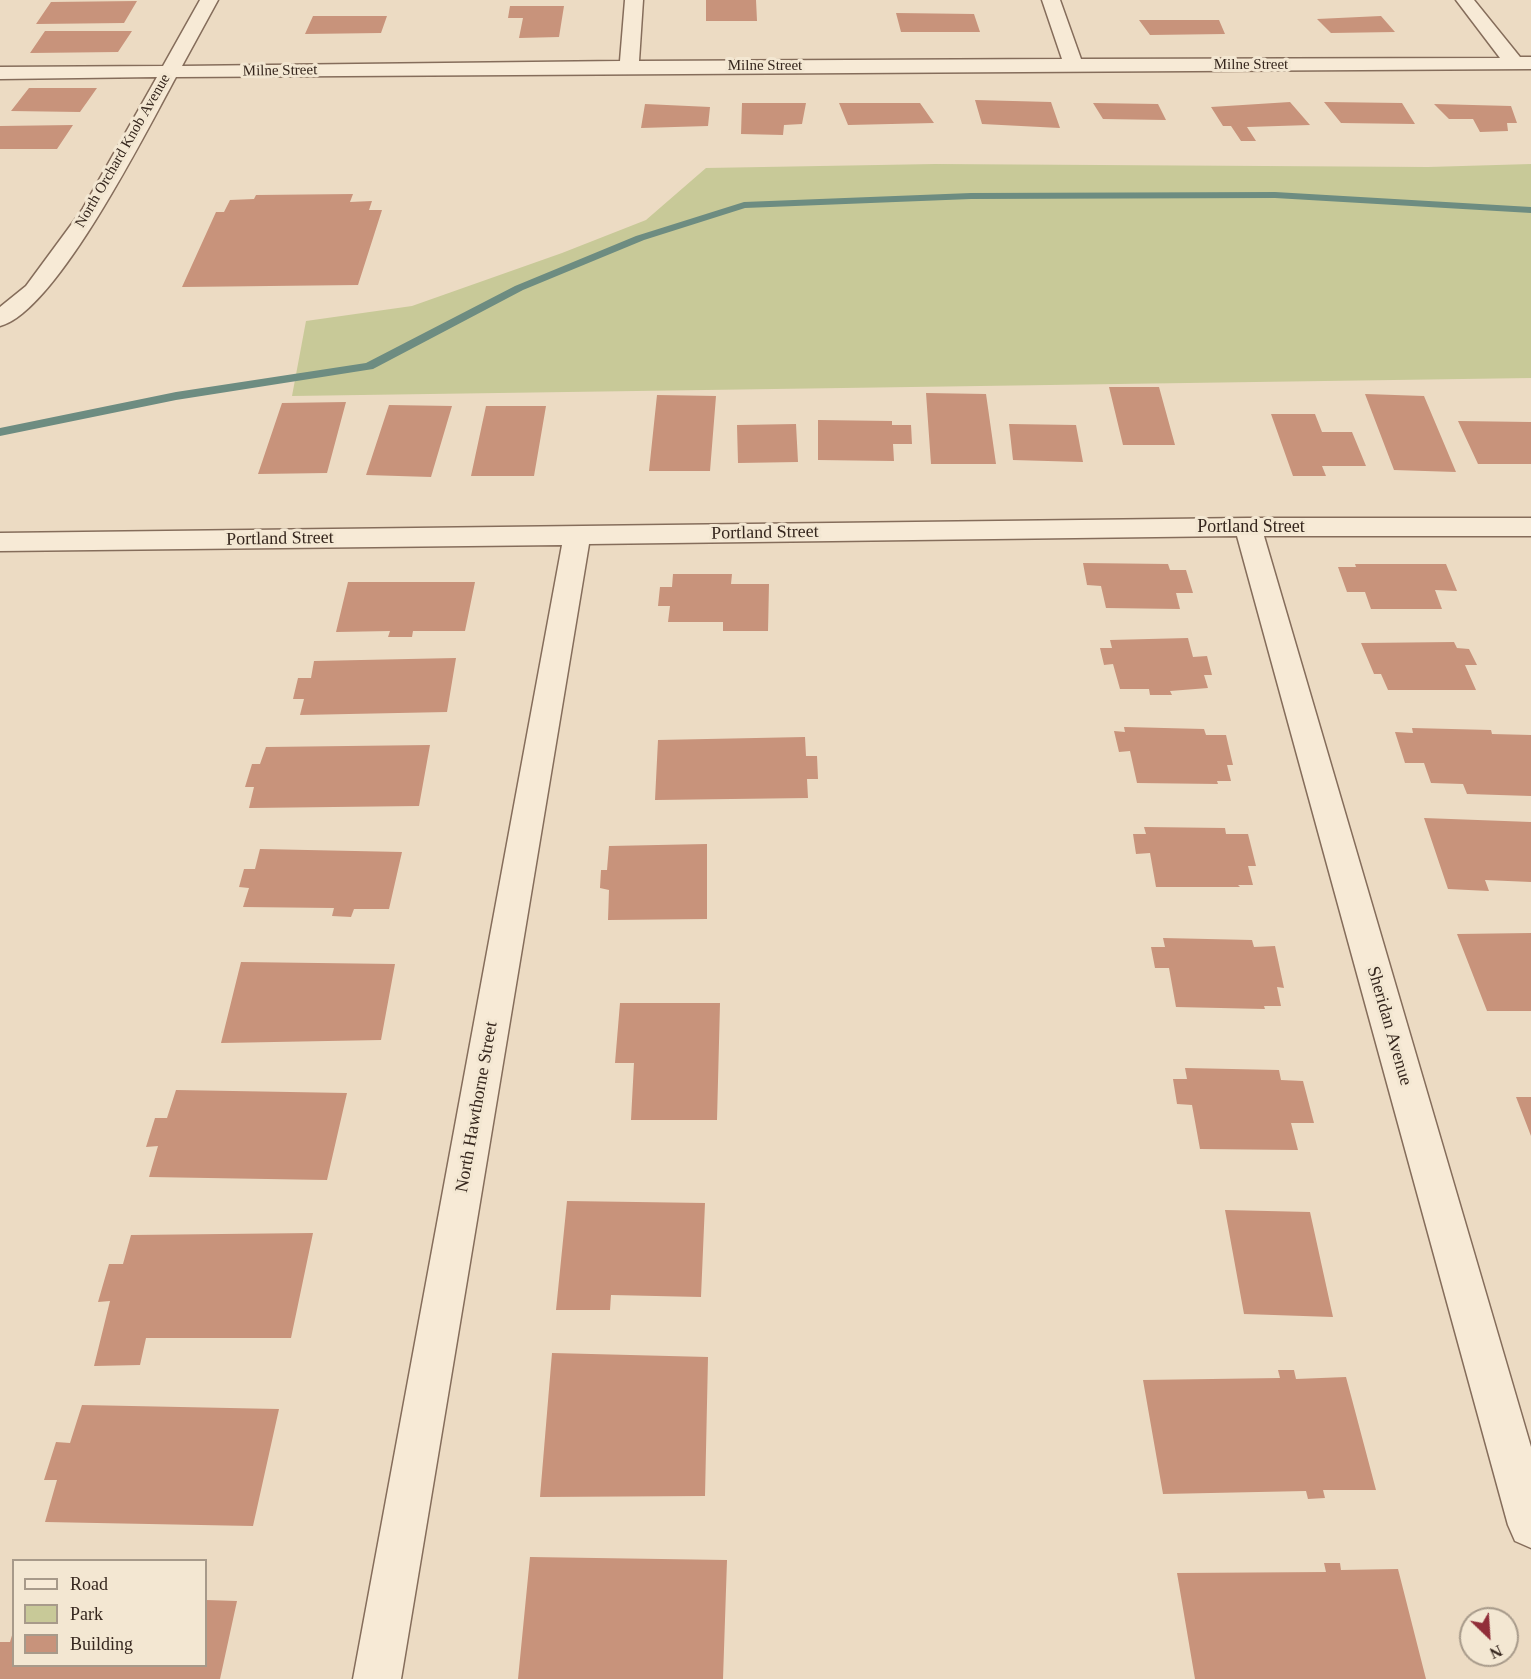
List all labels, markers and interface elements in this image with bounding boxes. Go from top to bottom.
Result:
street label: Milne Street [1214,56,1288,74]
street label: Milne Street [728,57,802,75]
street label: Milne Street [243,61,317,81]
street label: North Orchard Knob Avenue [72,71,174,231]
street label: Portland Street [1197,516,1305,538]
street label: Portland Street [711,521,819,545]
street label: Portland Street [226,527,334,551]
street label: Sheridan Avenue [1362,964,1416,1088]
street label: North Hawthorne Street [451,1020,503,1194]
legend [12,1559,207,1667]
text: Road [70,1574,108,1594]
text: Park [70,1604,103,1624]
north arrow [1459,1607,1519,1667]
text: Building [70,1634,133,1654]
text: N [1487,1642,1505,1662]

